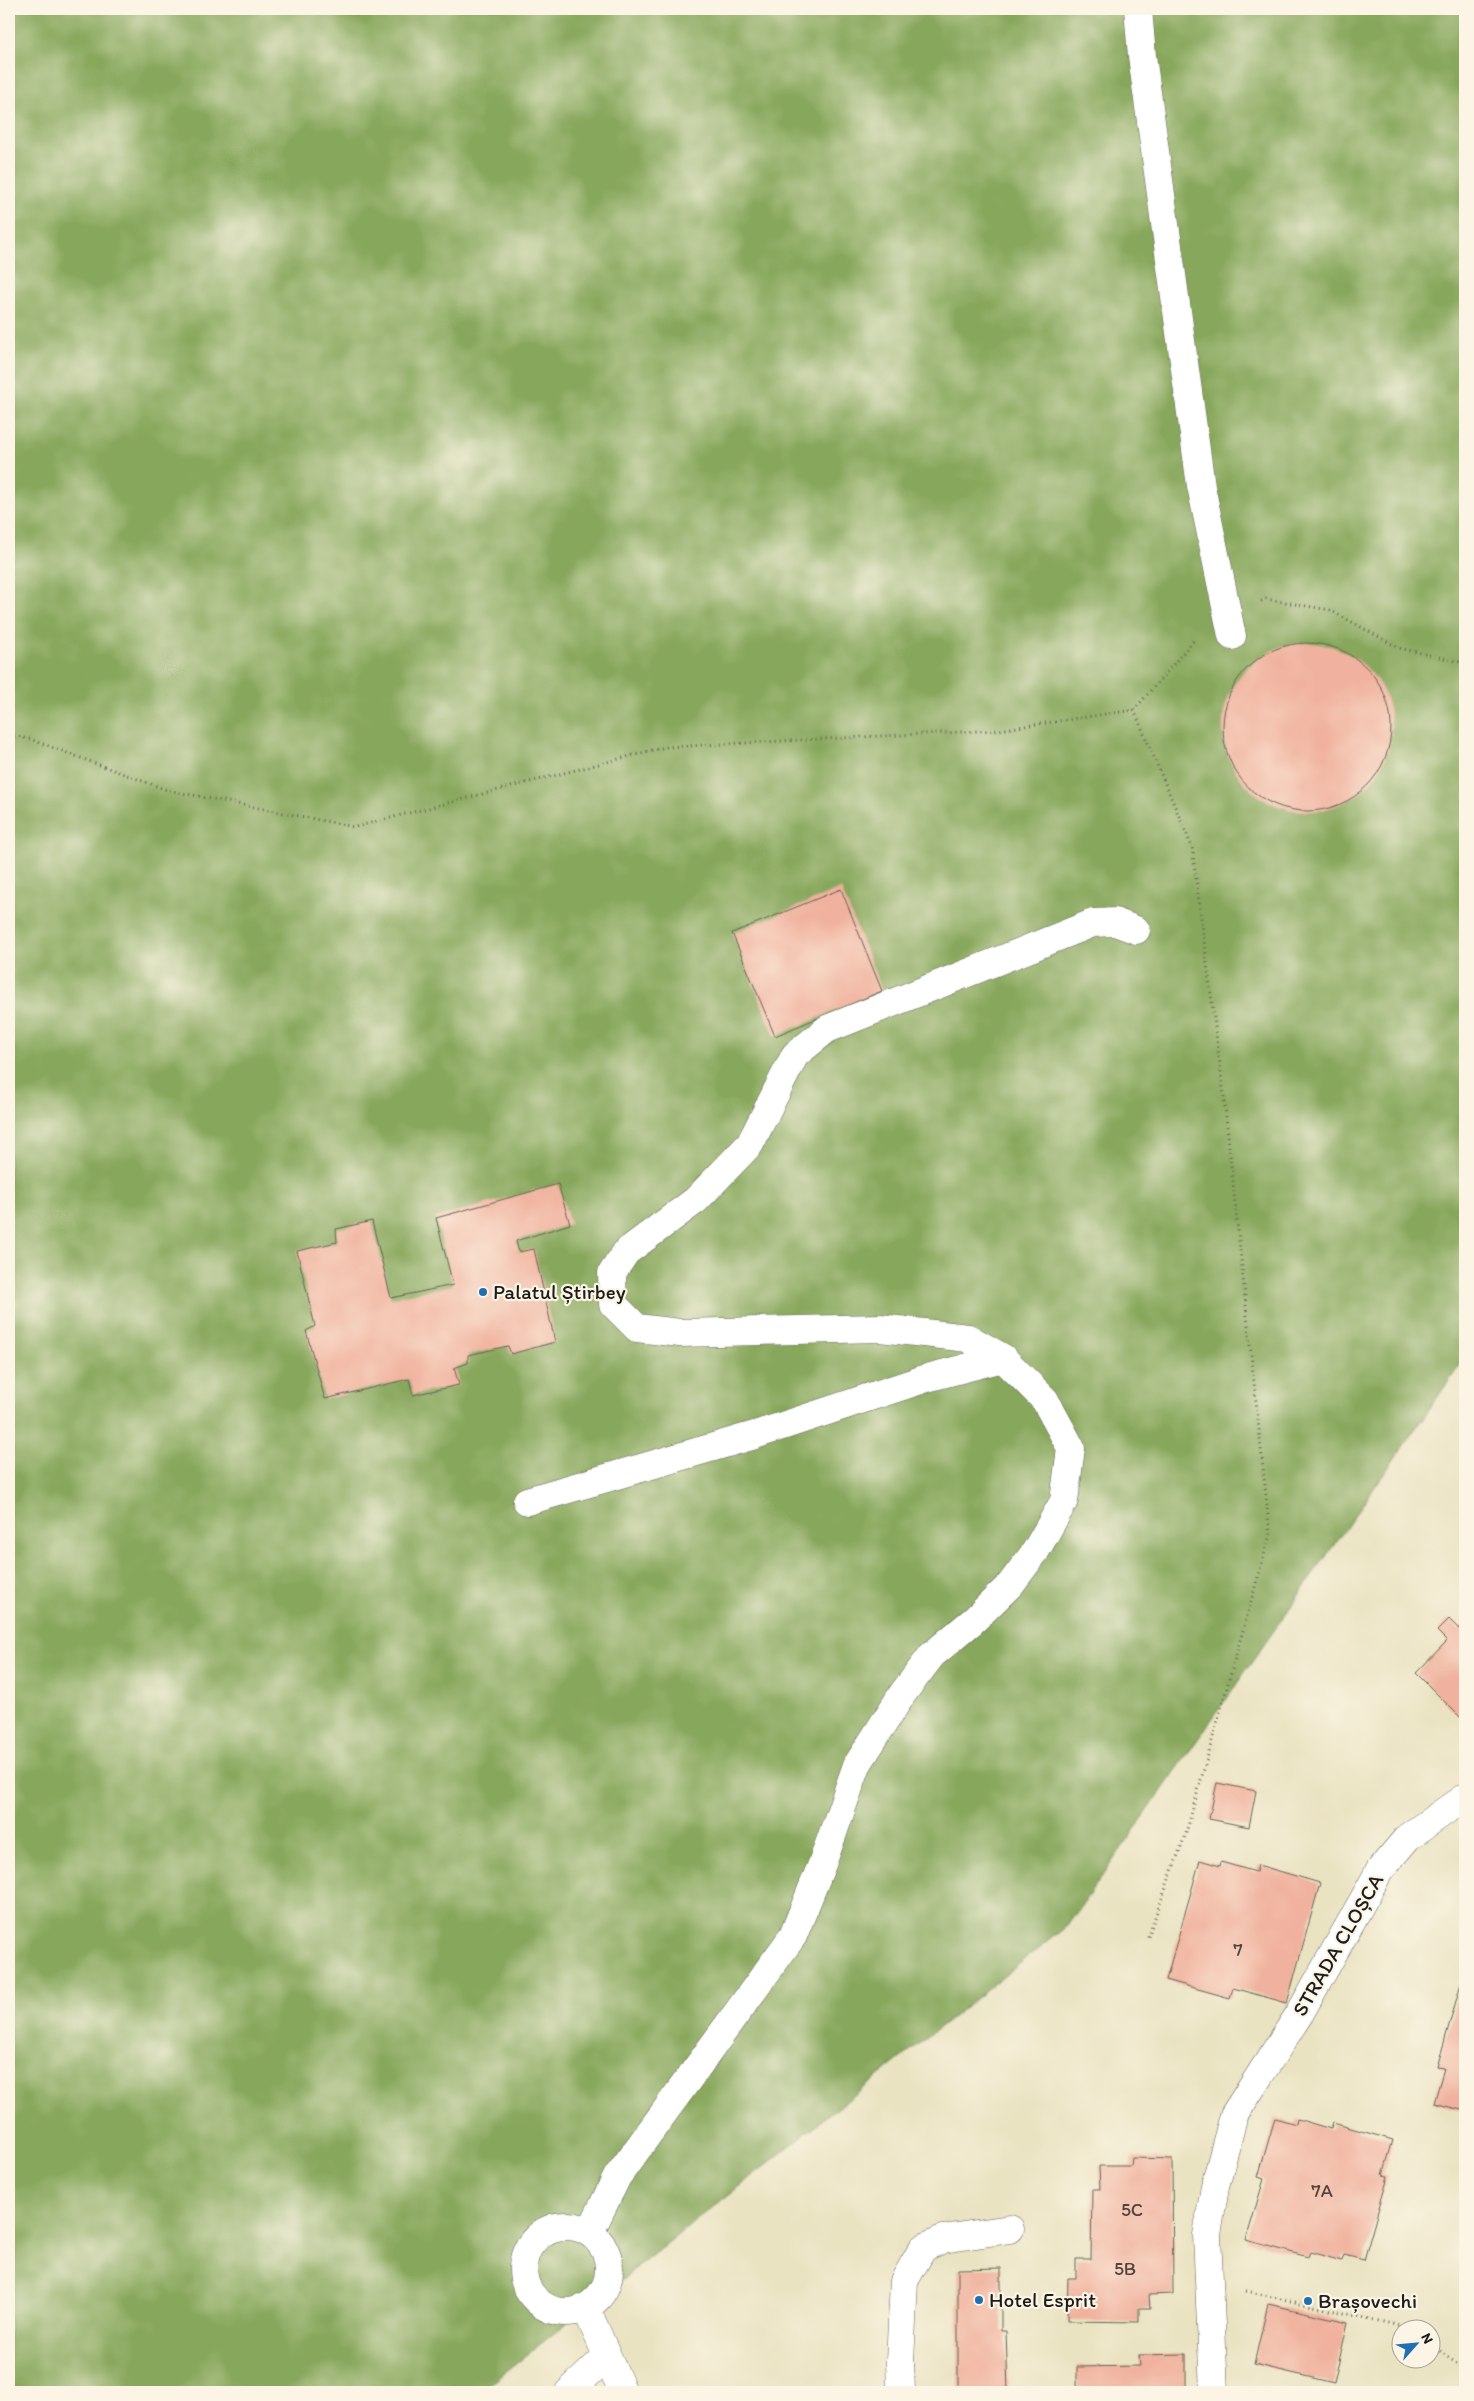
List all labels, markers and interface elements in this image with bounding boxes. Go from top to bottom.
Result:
place label: Palatul Știrbey [493,1279,626,1304]
marker: Palatul Știrbey [477,1286,489,1298]
street label: STRADA CLOȘCA [1287,1869,1389,2020]
house number: 7 [1233,1938,1243,1961]
house number: 7A [1311,2179,1333,2202]
house number: 5C [1121,2198,1143,2221]
house number: 5B [1114,2257,1136,2280]
place label: Hotel Esprit [989,2287,1096,2312]
place label: Brașovechi [1318,2288,1417,2313]
marker: Hotel Esprit [973,2294,985,2306]
marker: Brașovechi [1302,2295,1314,2307]
north arrow [1392,2318,1442,2368]
text: N [1417,2330,1437,2346]

